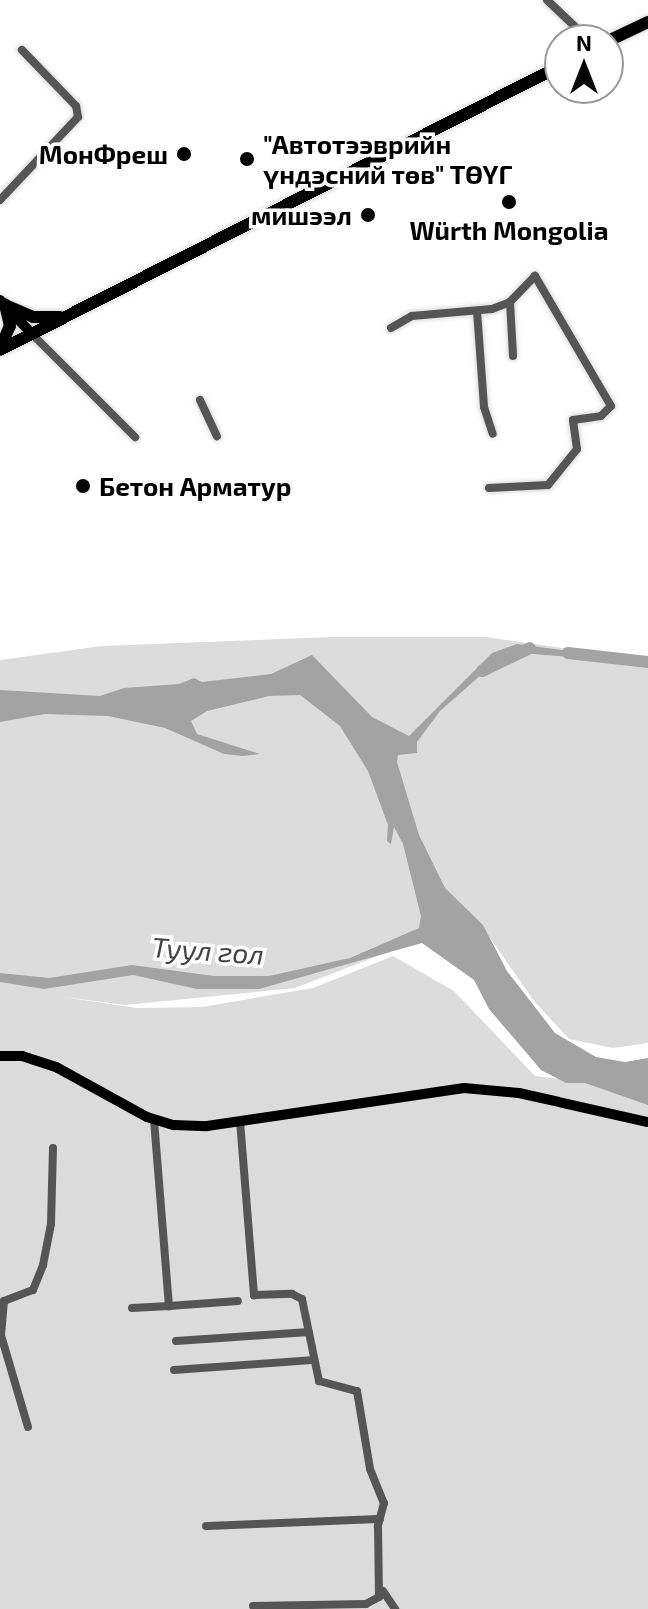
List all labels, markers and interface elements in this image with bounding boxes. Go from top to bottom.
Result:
north arrow [544,24,624,104]
text: N [576,29,592,55]
place label: "Автотээврийн үндэсний төв" ТӨҮГ [263,128,513,190]
place label: МонФреш [39,138,168,170]
marker: МонФреш [175,145,193,163]
marker: "Автотээврийн үндэсний төв" ТӨҮГ [238,150,256,168]
marker: Würth Mongolia [500,193,518,211]
place label: мишээл [251,199,352,231]
marker: мишээл [359,206,377,224]
place label: Würth Mongolia [409,214,609,246]
place label: Бетон Арматур [99,470,291,502]
marker: Бетон Арматур [74,477,92,495]
water label: Туул гол [151,929,265,971]

